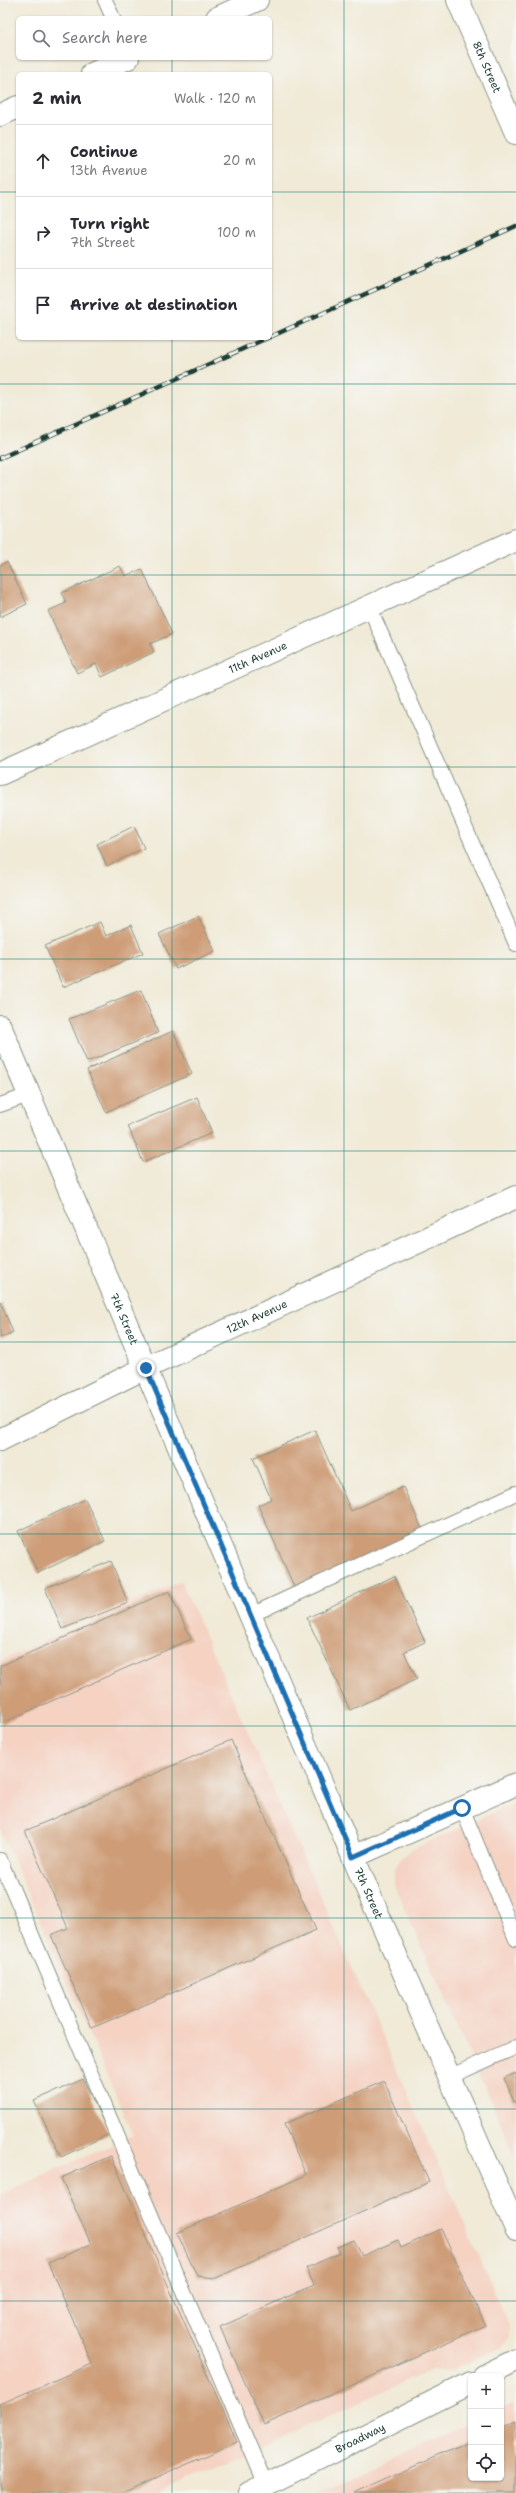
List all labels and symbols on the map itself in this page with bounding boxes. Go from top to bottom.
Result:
street label: 8th Street [469,39,505,96]
street label: 11th Avenue [226,638,290,677]
street label: 7th Street [106,1291,142,1347]
street label: 12th Avenue [224,1296,290,1337]
route end [137,1359,155,1377]
route start [453,1799,471,1817]
street label: 7th Street [350,1865,386,1921]
street label: Broadway [333,2420,388,2457]

